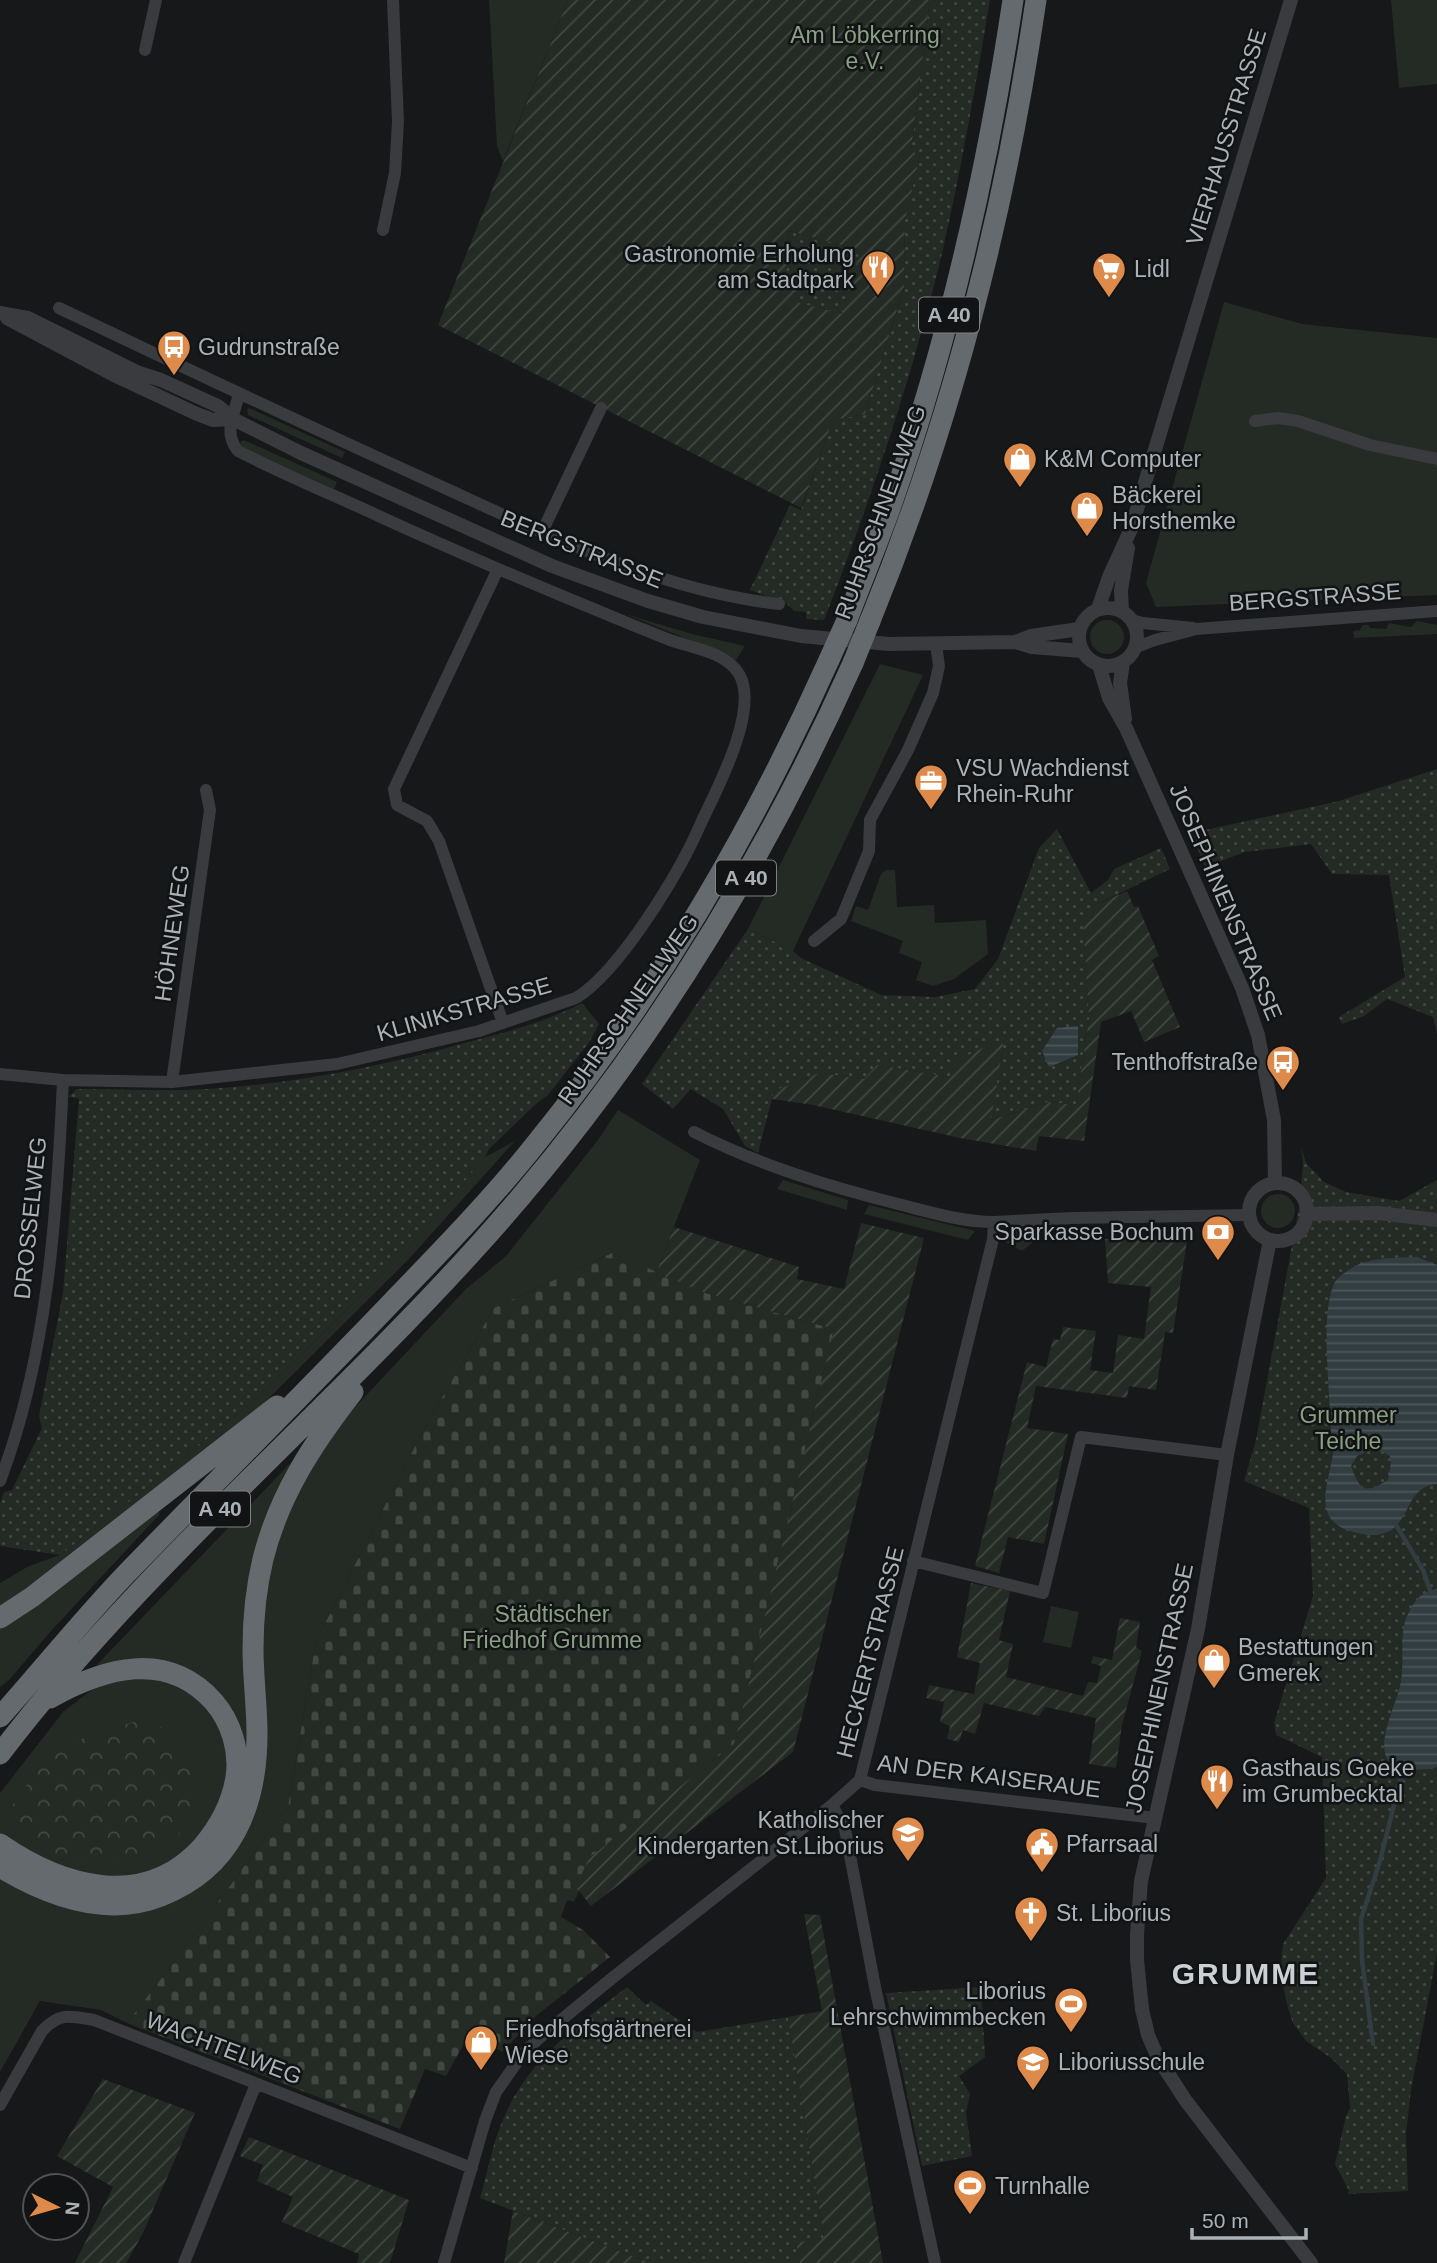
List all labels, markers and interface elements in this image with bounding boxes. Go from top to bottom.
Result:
park label: Am Löbkerring e.V. [790,22,940,74]
street label: VIERHAUSSTRASSE [1181,26,1271,248]
place label: Gastronomie Erholung am Stadtpark [624,241,854,293]
restaurant icon: Gastronomie Erholung am Stadtpark [859,248,897,297]
supermarket icon: Lidl [1090,250,1128,299]
place label: Lidl [1134,256,1170,282]
road number: A 40 [919,298,979,332]
bus stop icon: Gudrunstraße [155,328,193,377]
place label: Gudrunstraße [198,334,340,360]
street label: RUHRSCHNELLWEG [829,401,931,623]
shop icon: K&M Computer [1001,440,1039,489]
place label: K&M Computer [1044,446,1202,472]
place label: Bäckerei Horsthemke [1112,482,1236,534]
shop icon: Bäckerei Horsthemke [1068,489,1106,538]
street label: BERGSTRASSE [497,505,667,593]
street label: BERGSTRASSE [1228,578,1402,616]
place label: VSU Wachdienst Rhein-Ruhr [956,755,1130,807]
office icon: VSU Wachdienst Rhein-Ruhr [912,762,950,811]
street label: JOSEPHINENSTRASSE [1164,780,1288,1024]
road number: A 40 [716,860,776,896]
street label: HÖHNEWEG [150,863,194,1003]
street label: RUHRSCHNELLWEG [553,909,703,1109]
street label: KLINIKSTRASSE [374,972,554,1046]
bus stop icon: Tenthoffstraße [1264,1043,1302,1092]
place label: Tenthoffstraße [1111,1049,1258,1075]
street label: DROSSELWEG [9,1136,51,1300]
bank icon: Sparkasse Bochum [1199,1213,1237,1262]
place label: Sparkasse Bochum [995,1219,1194,1245]
park label: Grummer Teiche [1299,1402,1397,1454]
road number: A 40 [190,1492,250,1526]
street label: HECKERTSTRASSE [831,1544,909,1760]
street label: JOSEPHINENSTRASSE [1120,1561,1198,1815]
park label: Städtischer Friedhof Grumme [462,1601,642,1653]
place label: Bestattungen Gmerek [1238,1634,1374,1686]
shop icon: Bestattungen Gmerek [1195,1641,1233,1690]
street label: AN DER KAISERAUE [876,1749,1102,1803]
place label: Gasthaus Goeke im Grumbecktal [1242,1755,1415,1807]
restaurant icon: Gasthaus Goeke im Grumbecktal [1198,1762,1236,1811]
place label: Katholischer Kindergarten St.Liborius [637,1807,884,1859]
school or university icon: Katholischer Kindergarten St.Liborius [889,1814,927,1863]
public building icon: Pfarrsaal [1023,1825,1061,1874]
place label: Pfarrsaal [1066,1831,1158,1857]
church icon: St. Liborius [1012,1894,1050,1943]
place label: St. Liborius [1056,1900,1171,1926]
district label: GRUMME [1172,1957,1320,1990]
place label: Liborius Lehrschwimmbecken [830,1978,1046,2030]
sports icon: Liborius Lehrschwimmbecken [1052,1985,1090,2034]
street label: WACHTELWEG [142,2006,306,2090]
place label: Friedhofsgärtnerei Wiese [505,2016,692,2068]
shop icon: Friedhofsgärtnerei Wiese [462,2023,500,2072]
school or university icon: Liboriusschule [1014,2043,1052,2092]
place label: Liboriusschule [1058,2049,1205,2075]
sports icon: Turnhalle [951,2167,989,2216]
north arrow [21,2172,91,2242]
place label: Turnhalle [995,2173,1090,2199]
scale bar [1192,2196,1306,2240]
text: N [61,2201,83,2216]
text: 50 m [1202,2209,1249,2232]

